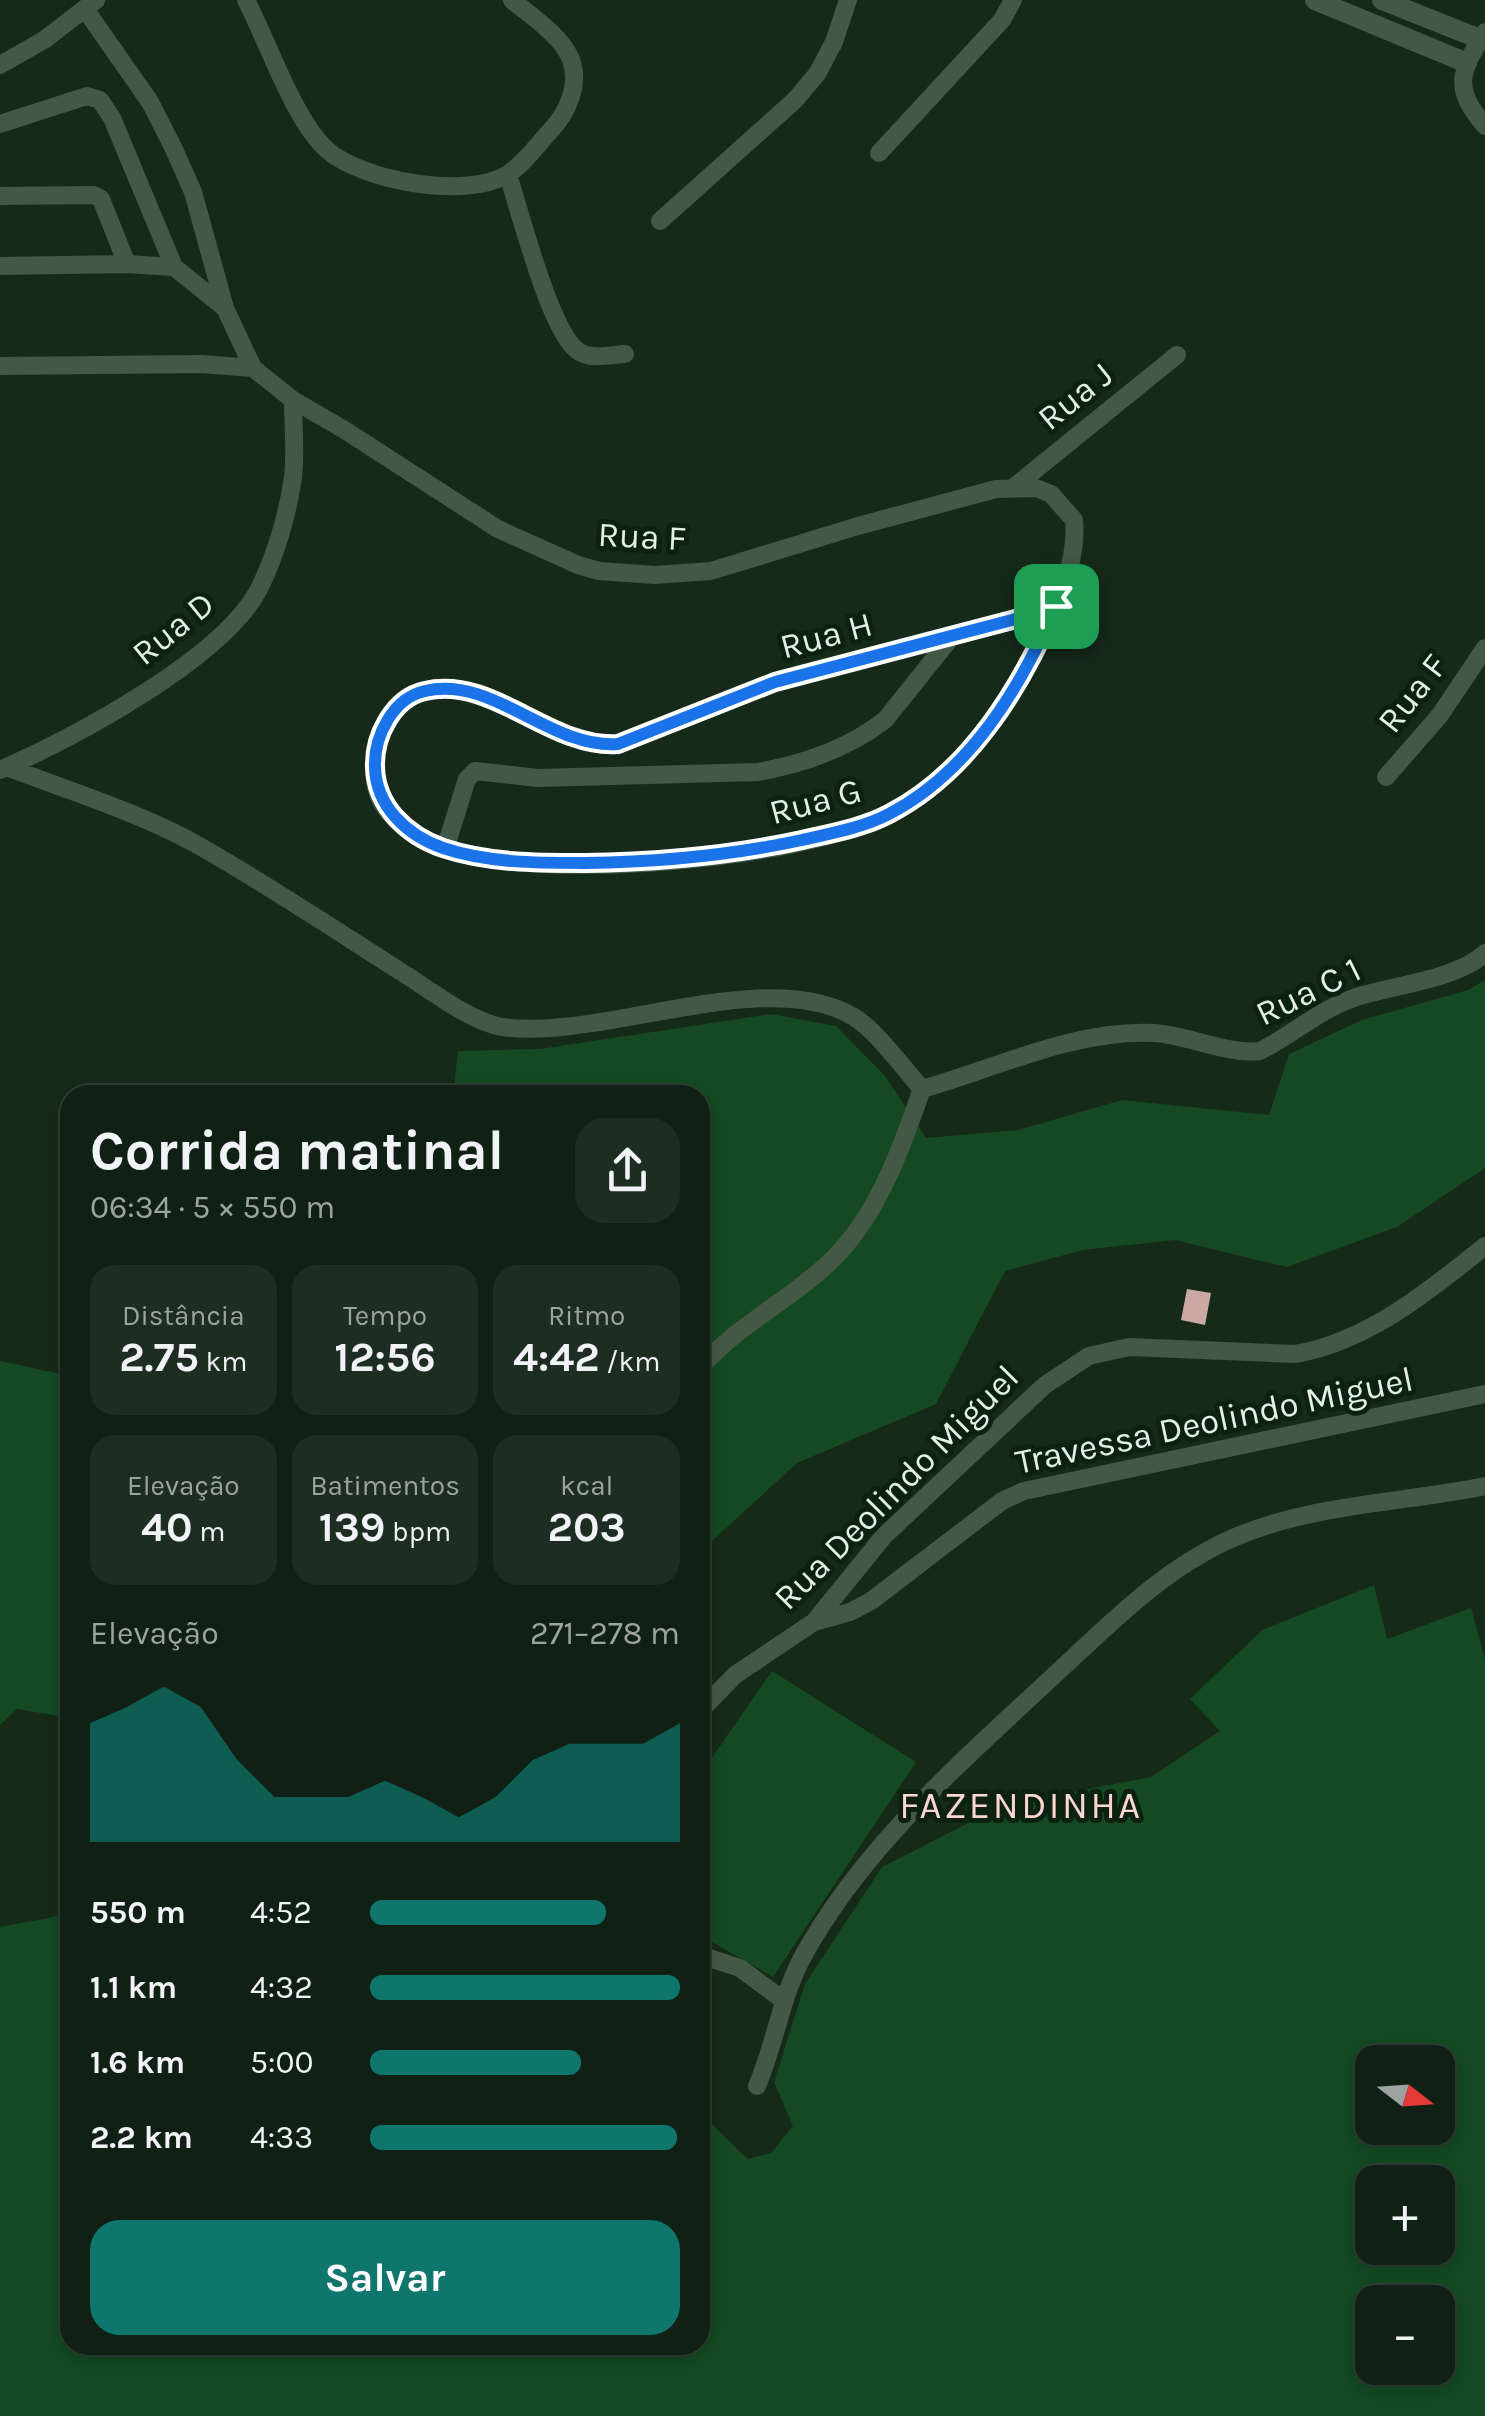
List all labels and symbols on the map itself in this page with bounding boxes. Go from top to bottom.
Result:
street label: Rua J [1030,354,1121,439]
street label: Rua F [597,514,687,559]
pin [1014,564,1099,649]
street label: Rua D [124,583,222,674]
street label: Rua H [776,604,877,667]
street label: Rua F [1369,646,1456,741]
street label: Rua G [765,770,865,833]
street label: Rua C 1 [1249,949,1367,1034]
street label: Rua Deolindo Miguel [766,1357,1027,1618]
street label: Travessa Deolindo Miguel [1012,1358,1417,1483]
district label: FAZENDINHA [899,1783,1143,1828]
north arrow [1355,2045,1455,2145]

